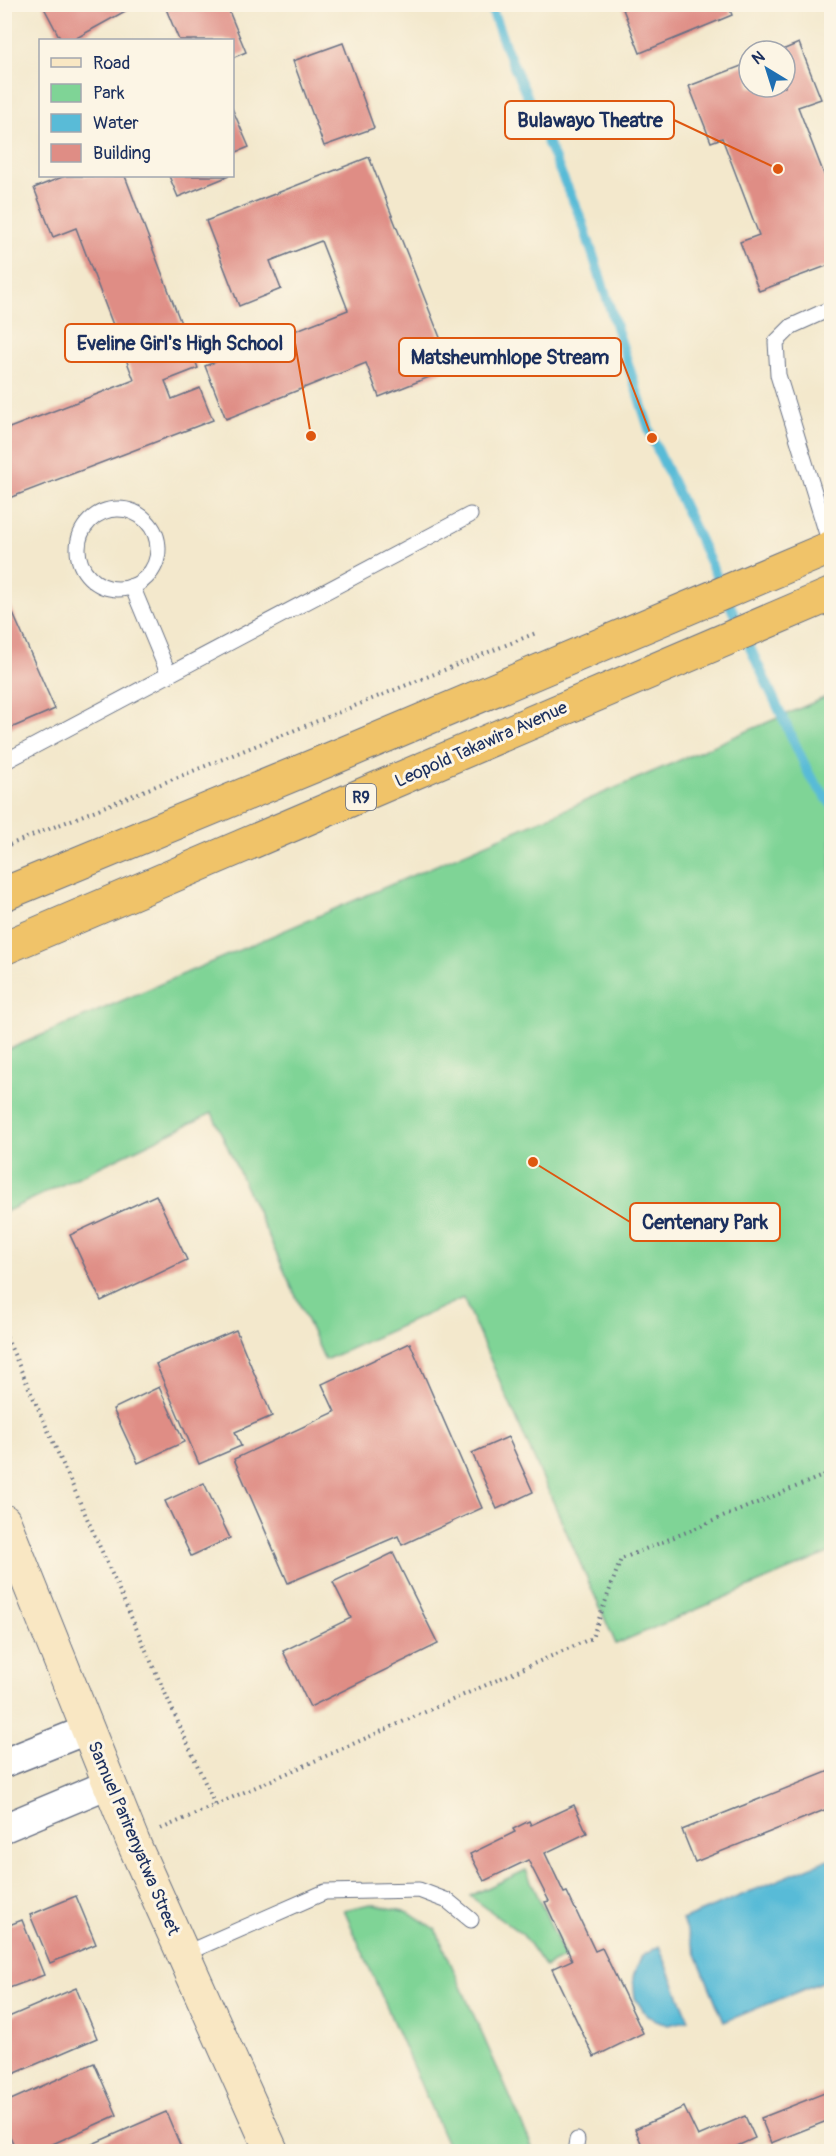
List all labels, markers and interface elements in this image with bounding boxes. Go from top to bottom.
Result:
legend [39,39,234,177]
north arrow [737,39,797,99]
text: N [748,47,769,69]
text: Road [93,52,130,75]
text: Park [93,82,125,105]
callout: Bulawayo Theatre [505,101,674,139]
text: Bulawayo Theatre [517,108,664,133]
text: Water [93,112,139,135]
text: Building [93,142,151,165]
callout: Eveline Girl's High School [65,324,295,362]
text: Eveline Girl's High School [77,331,283,356]
callout: Matsheumhlope Stream [399,338,621,376]
text: Matsheumhlope Stream [411,345,610,370]
street label: Leopold Takawira Avenue [391,696,571,793]
road number: R9 [346,784,376,810]
callout: Centenary Park [630,1203,780,1241]
text: Centenary Park [642,1210,769,1235]
street label: Samuel Parirenyatwa Street [82,1738,185,1939]

